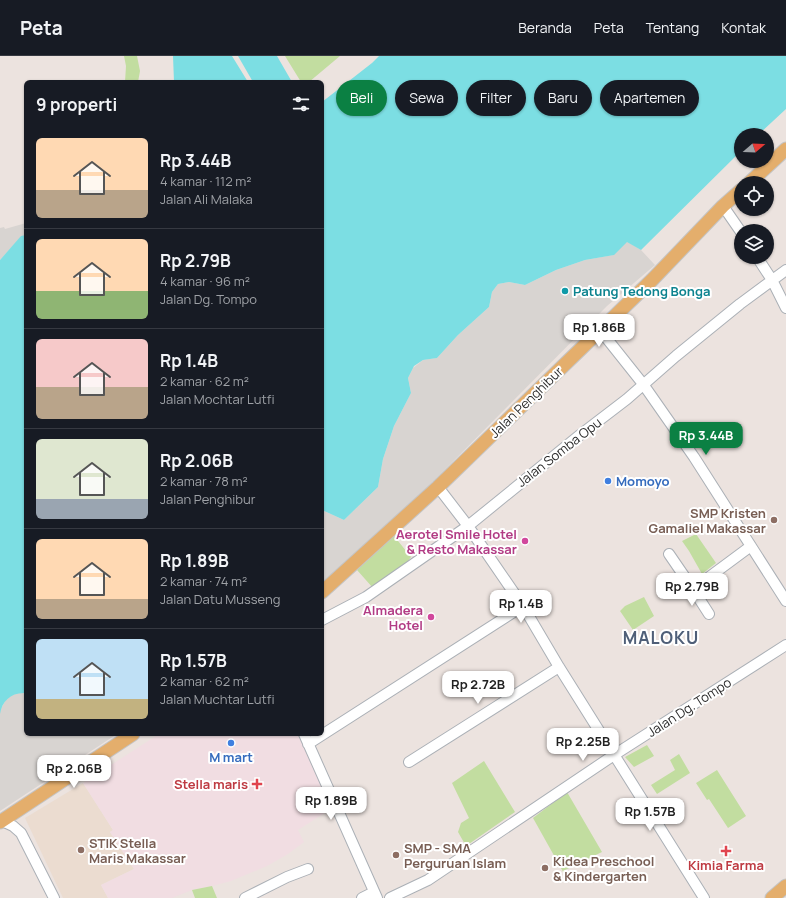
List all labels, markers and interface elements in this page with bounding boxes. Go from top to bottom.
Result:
text: Peta [20,15,63,41]
text: Beranda [518,18,572,37]
text: Peta [594,18,624,37]
text: Tentang [646,18,699,37]
text: Kontak [721,18,766,37]
chip: Beli [336,80,387,116]
chip: Sewa [395,80,458,116]
chip: Filter [466,80,526,116]
chip: Baru [534,80,592,116]
chip: Apartemen [600,80,699,116]
text: 9 properti [36,93,117,116]
icon: filters [290,93,312,115]
north arrow [734,128,774,168]
map controls [734,128,774,264]
text: Rp 3.44B [160,149,231,172]
icon: home [68,154,116,202]
text: 4 kamar · 112 m² [160,172,251,190]
button: locate [734,176,774,216]
text: Jalan Ali Malaka [160,190,253,208]
button: layers [734,224,774,264]
text: Rp 2.79B [160,249,231,272]
icon: home [68,255,116,303]
text: 4 kamar · 96 m² [160,272,250,290]
place label: Patung Tedong Bonga [573,282,710,300]
marker: Patung Tedong Bonga [560,286,570,296]
text: Jalan Dg. Tompo [160,290,257,308]
pin: Rp 1.86B [558,314,640,348]
text: Rp 1.86B [573,318,625,336]
text: Rp 1.4B [160,349,218,372]
icon: home [68,355,116,403]
street label: Jalan Penghibur [485,362,567,442]
text: 2 kamar · 62 m² [160,372,249,390]
text: Jalan Mochtar Lutfi [160,390,274,408]
street label: Jalan Somba Opu [513,413,605,491]
pin: Rp 3.44B [665,422,747,456]
text: Rp 3.44B [679,426,733,444]
text: Rp 2.06B [160,449,233,472]
icon: home [68,455,116,503]
text: 2 kamar · 78 m² [160,472,248,490]
place label: Momoyo [616,472,670,490]
marker: Momoyo [603,476,613,486]
text: Jalan Penghibur [160,490,255,508]
place label: SMP Kristen Gamaliel Makassar [649,504,766,537]
marker: SMP Kristen Gamaliel Makassar [769,515,779,525]
place label: Aerotel Smile Hotel & Resto Makassar [396,525,517,558]
marker: Aerotel Smile Hotel & Resto Makassar [520,536,530,546]
text: Rp 1.89B [160,549,229,572]
icon: home [68,555,116,603]
text: 2 kamar · 74 m² [160,572,247,590]
pin: Rp 2.79B [651,573,733,607]
text: Rp 2.79B [665,577,719,595]
text: Jalan Datu Musseng [160,590,280,608]
pin: Rp 1.4B [484,590,558,624]
text: Rp 1.4B [499,594,543,612]
place label: Almadera Hotel [363,601,423,634]
marker: Almadera Hotel [426,612,436,622]
district label: MALOKU [623,626,699,649]
text: Rp 1.57B [160,649,227,672]
icon: home [68,655,116,703]
pin: Rp 2.72B [437,671,519,705]
text: 2 kamar · 62 m² [160,672,249,690]
street label: Jalan Dg. Tompo [643,673,735,741]
text: Rp 2.72B [451,675,505,693]
text: Jalan Muchtar Lutfi [160,690,275,708]
pin: Rp 2.25B [542,728,624,762]
text: Rp 2.25B [556,732,610,750]
marker: M mart [226,738,236,748]
place label: M mart [209,748,253,766]
pin: Rp 2.06B [33,755,115,789]
text: Rp 2.06B [46,759,102,777]
place label: Stella maris [174,775,248,793]
marker: Stella maris [251,778,263,790]
pin: Rp 1.89B [290,787,372,821]
text: Rp 1.89B [305,791,357,809]
pin: Rp 1.57B [609,798,691,832]
text: Rp 1.57B [624,802,676,820]
place label: STIK Stella Maris Makassar [89,834,186,867]
place label: SMP - SMA Perguruan Islam [404,839,506,872]
marker: STIK Stella Maris Makassar [76,845,86,855]
marker: Kimia Farma [721,846,731,856]
marker: SMP - SMA Perguruan Islam [391,850,401,860]
place label: Kidea Preschool & Kindergarten [553,852,654,885]
place label: Kimia Farma [688,856,764,874]
marker: Kidea Preschool & Kindergarten [540,863,550,873]

